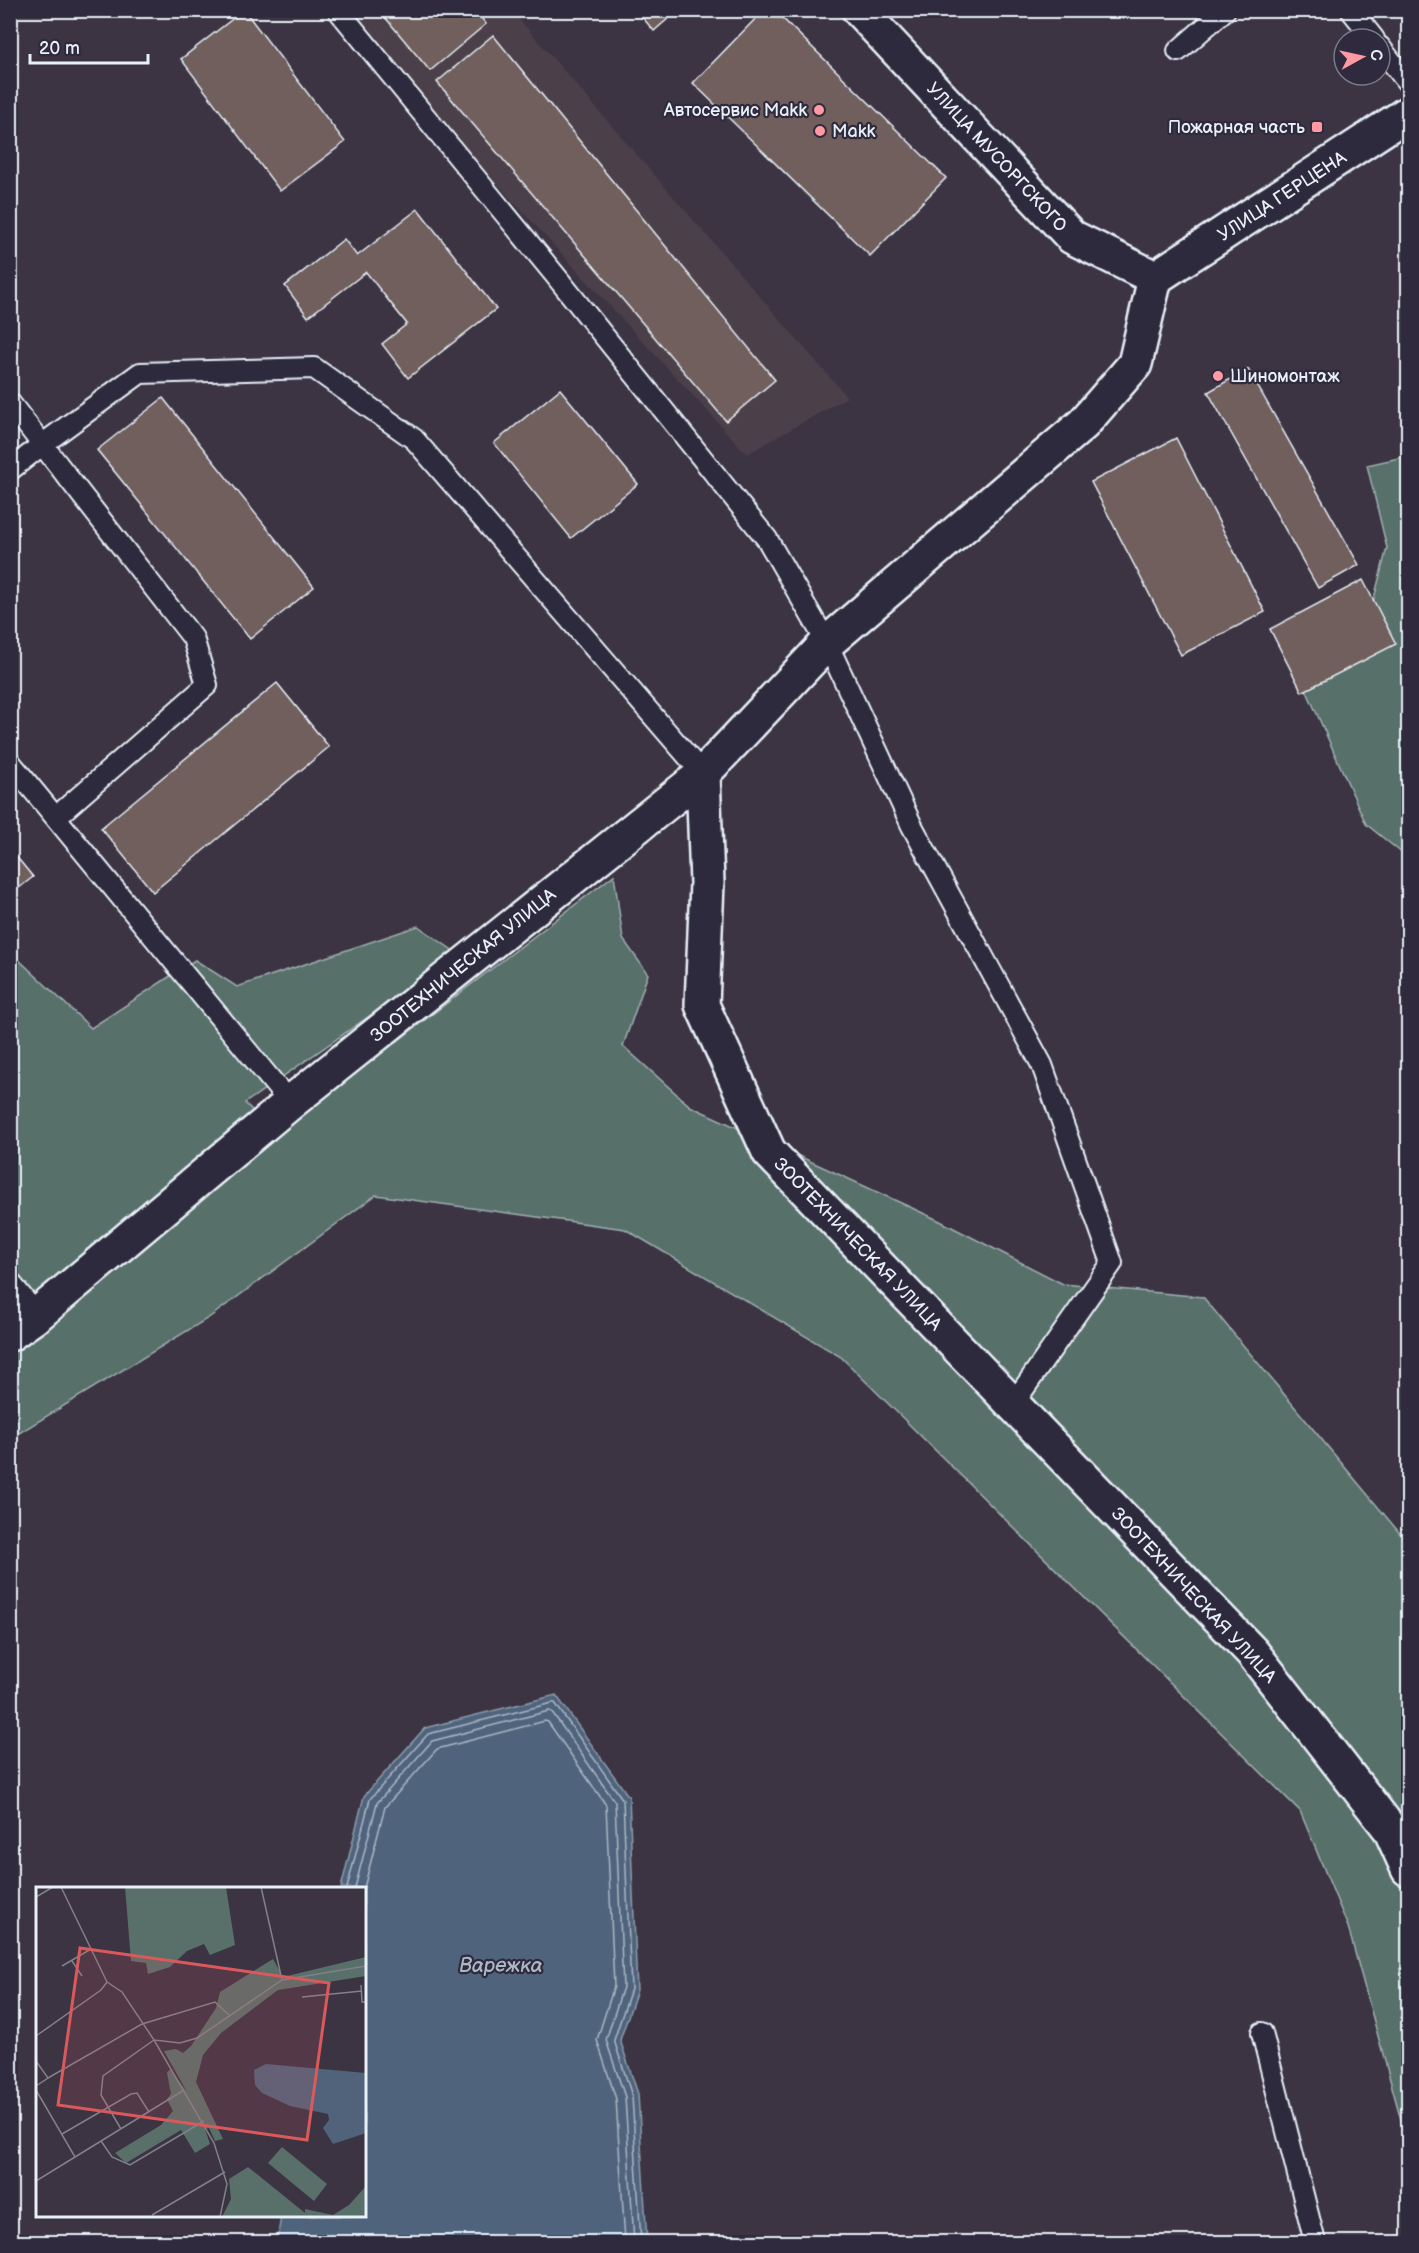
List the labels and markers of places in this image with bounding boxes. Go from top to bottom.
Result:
place label: Автосервис Makk [663,100,807,121]
marker: Автосервис Makk [812,103,826,117]
place label: Пожарная часть [1168,117,1305,138]
marker: Пожарная часть [1310,120,1324,134]
place label: Makk [832,121,876,142]
marker: Makk [813,124,827,138]
place label: Шиномонтаж [1230,366,1340,387]
marker: Шиномонтаж [1211,369,1225,383]

